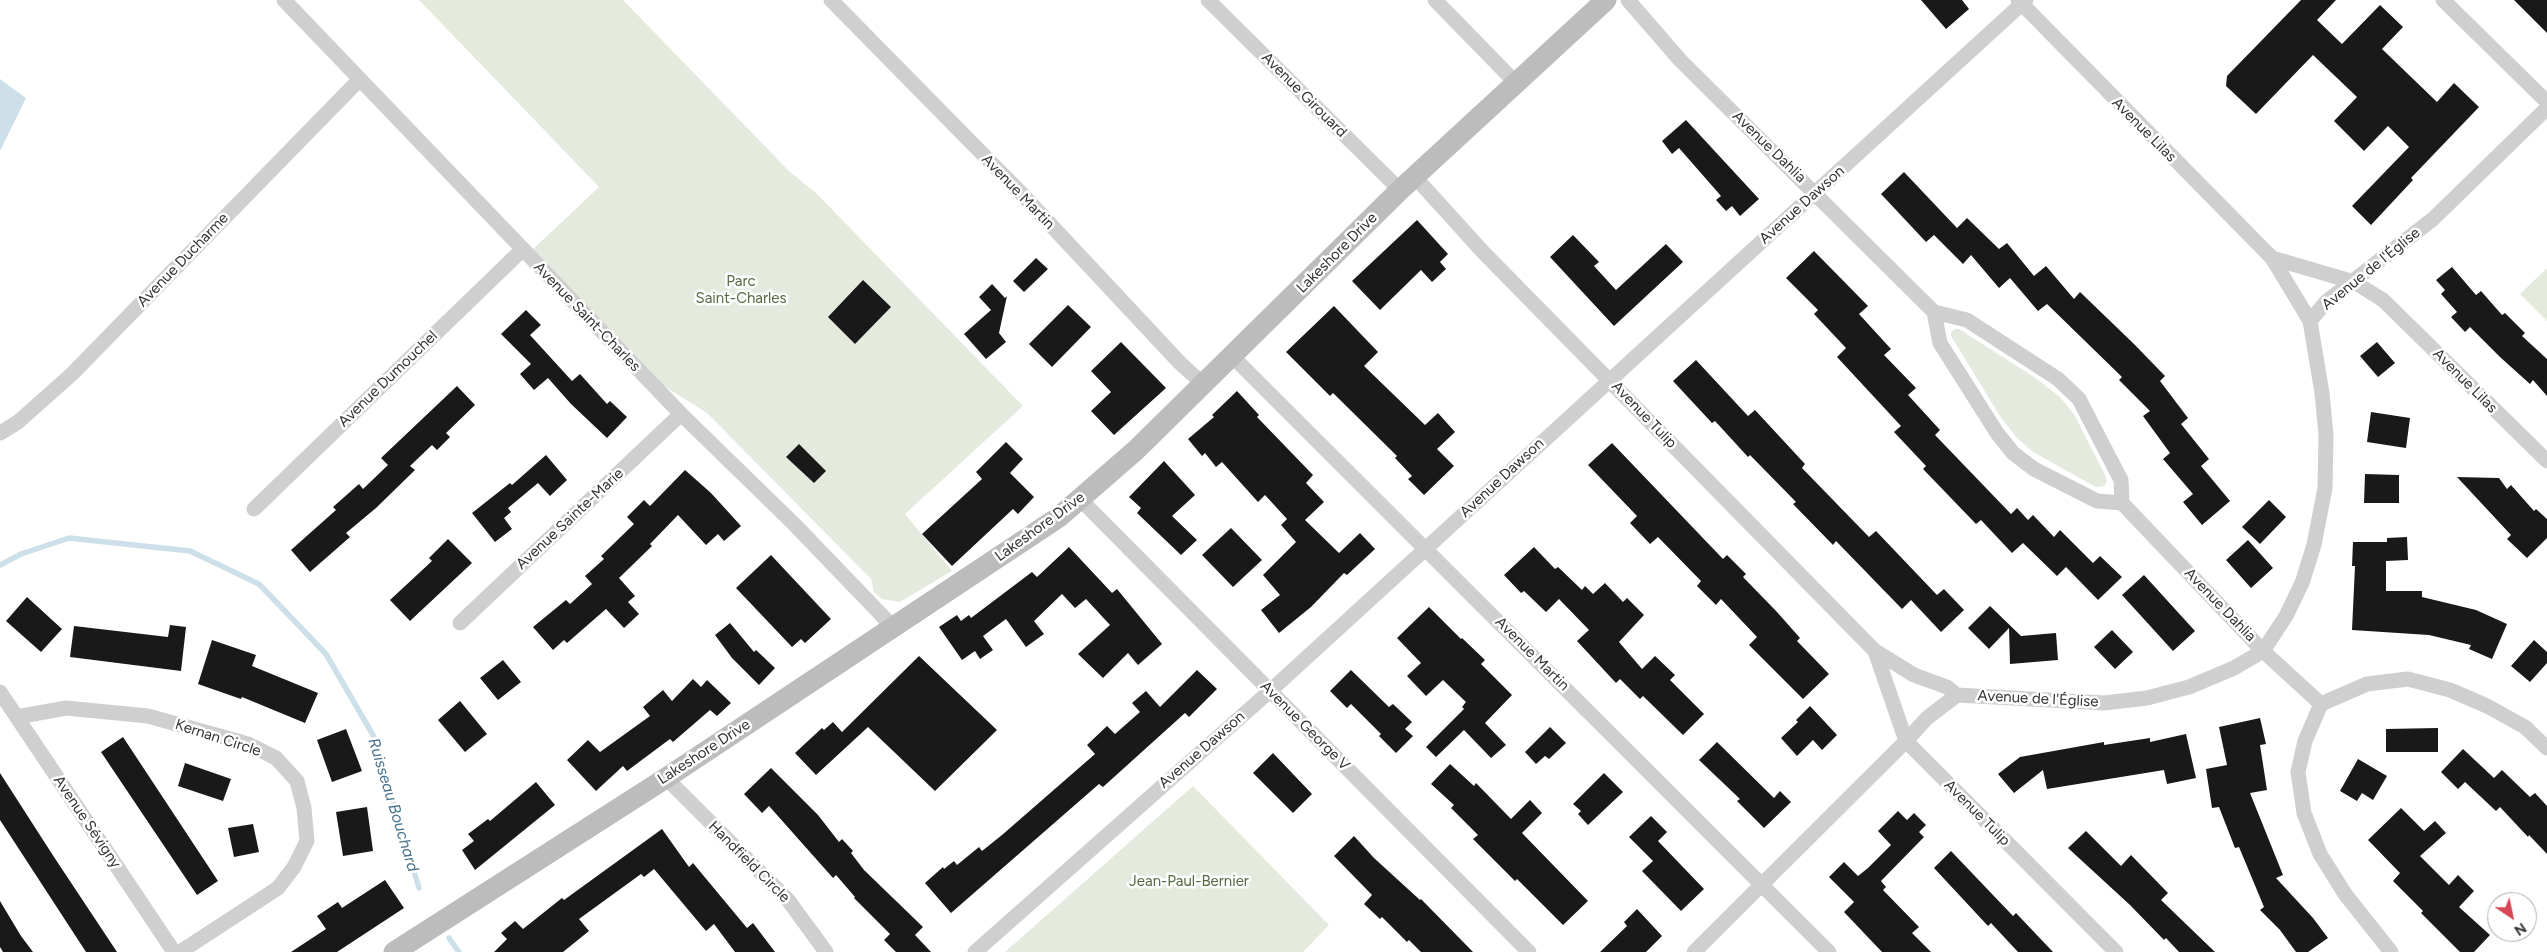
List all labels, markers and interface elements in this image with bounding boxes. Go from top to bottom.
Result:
street label: Avenue Girouard [1258,49,1350,141]
street label: Avenue Lilas [2108,94,2180,166]
street label: Avenue Dahlia [1729,107,1809,187]
street label: Avenue Martin [978,151,1058,233]
street label: Avenue Dawson [1756,162,1848,248]
street label: Avenue Ducharme [134,209,232,311]
street label: Lakeshore Drive [1293,209,1381,297]
street label: Avenue de l'Église [2318,224,2424,314]
street label: Avenue Saint-Charles [530,258,644,376]
park label: Parc Saint-Charles [695,273,787,308]
street label: Avenue Dumouchel [335,327,441,431]
street label: Avenue Lilas [2429,345,2501,417]
street label: Avenue Tulip [1608,378,1680,452]
street label: Avenue Dawson [1456,435,1548,521]
street label: Avenue Sainte-Marie [513,465,627,573]
street label: Lakeshore Drive [992,488,1088,566]
street label: Avenue Dahlia [2180,565,2260,645]
street label: Avenue Martin [1491,613,1573,695]
street label: Avenue George V [1257,678,1353,774]
street label: Avenue de l'Église [1977,687,2099,711]
street label: Avenue Dawson [1155,708,1249,792]
street label: Lakeshore Drive [654,715,754,789]
street label: Kernan Circle [173,716,263,760]
water label: Ruisseau Bouchard [364,736,422,874]
street label: Avenue Sévigny [49,772,125,872]
street label: Avenue Tulip [1940,776,2014,850]
street label: Handfield Circle [704,817,794,907]
park label: Jean-Paul-Bernier [1129,873,1249,891]
north arrow [2487,892,2537,942]
text: N [2511,919,2529,939]

